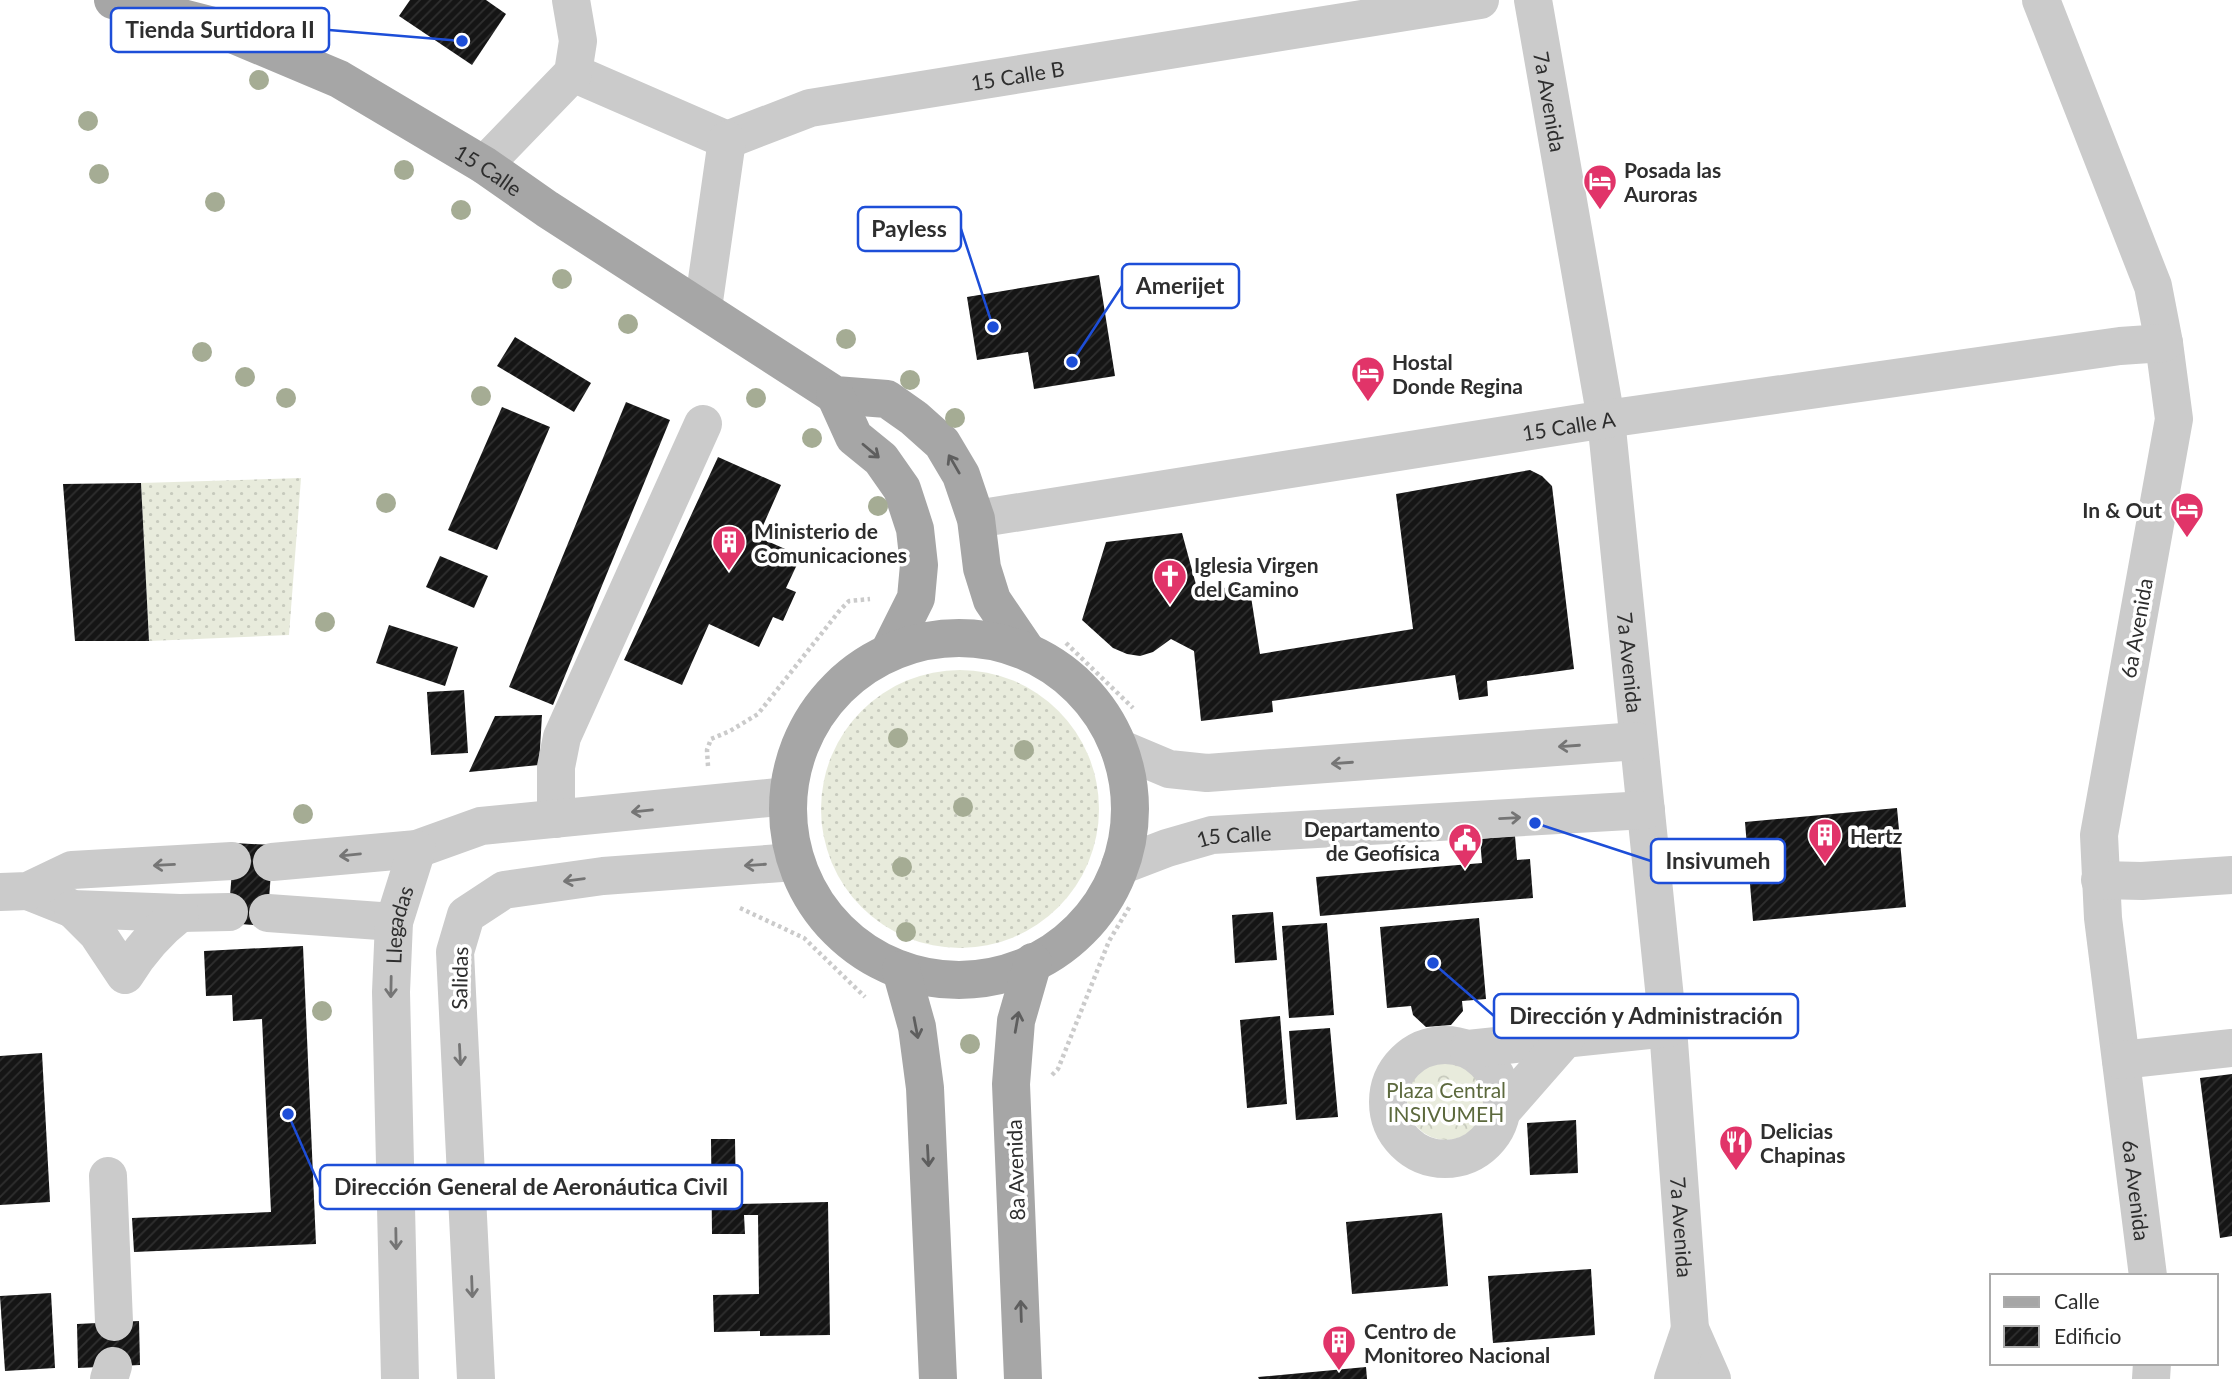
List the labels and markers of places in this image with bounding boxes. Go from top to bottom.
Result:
callout: Tienda Surtidora II [111,8,329,52]
place label: Posada las Auroras [1623,157,1721,206]
hotel icon: Posada las Auroras [1581,162,1619,211]
callout: Payless [858,207,961,251]
callout: Amerijet [1122,264,1239,308]
place label: Hostal Donde Regina [1392,349,1523,398]
hotel icon: Hostal Donde Regina [1349,354,1387,403]
hotel icon: In & Out [2168,490,2206,539]
place label: In & Out [2082,497,2162,522]
place label: Ministerio de Comunicaciones [754,518,907,567]
building icon: Ministerio de Comunicaciones [710,523,748,572]
place label: Iglesia Virgen del Camino [1194,552,1319,601]
church icon: Iglesia Virgen del Camino [1151,557,1189,606]
place label: Departamento de Geofísica [1304,816,1440,865]
building icon: Hertz [1806,816,1844,865]
public building icon: Departamento de Geofísica [1446,821,1484,870]
place label: Hertz [1850,823,1903,848]
callout: Insivumeh [1651,839,1785,883]
callout: Dirección y Administración [1494,994,1798,1038]
place label: Delicias Chapinas [1760,1118,1845,1167]
restaurant icon: Delicias Chapinas [1717,1123,1755,1172]
callout: Dirección General de Aeronáutica Civil [320,1165,742,1209]
place label: Centro de Monitoreo Nacional [1364,1318,1550,1367]
building icon: Centro de Monitoreo Nacional [1320,1323,1358,1372]

